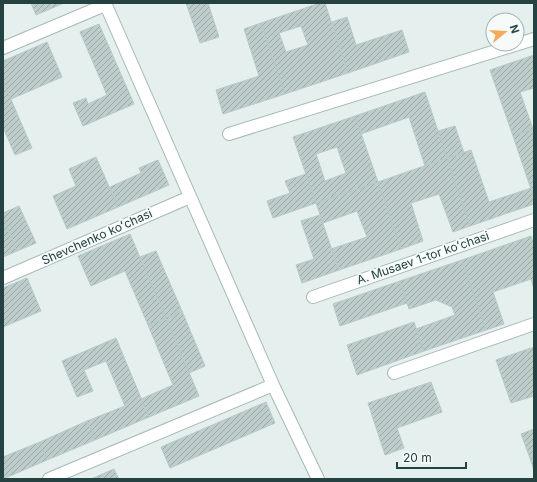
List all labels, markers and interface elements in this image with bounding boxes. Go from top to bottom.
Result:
north arrow [485,12,525,52]
text: N [507,23,522,35]
street label: Shevchenko koʻchasi [39,205,155,268]
street label: A. Musaev 1-tor koʻchasi [355,228,491,287]
scale bar [397,444,466,470]
text: 20 m [403,450,432,465]

